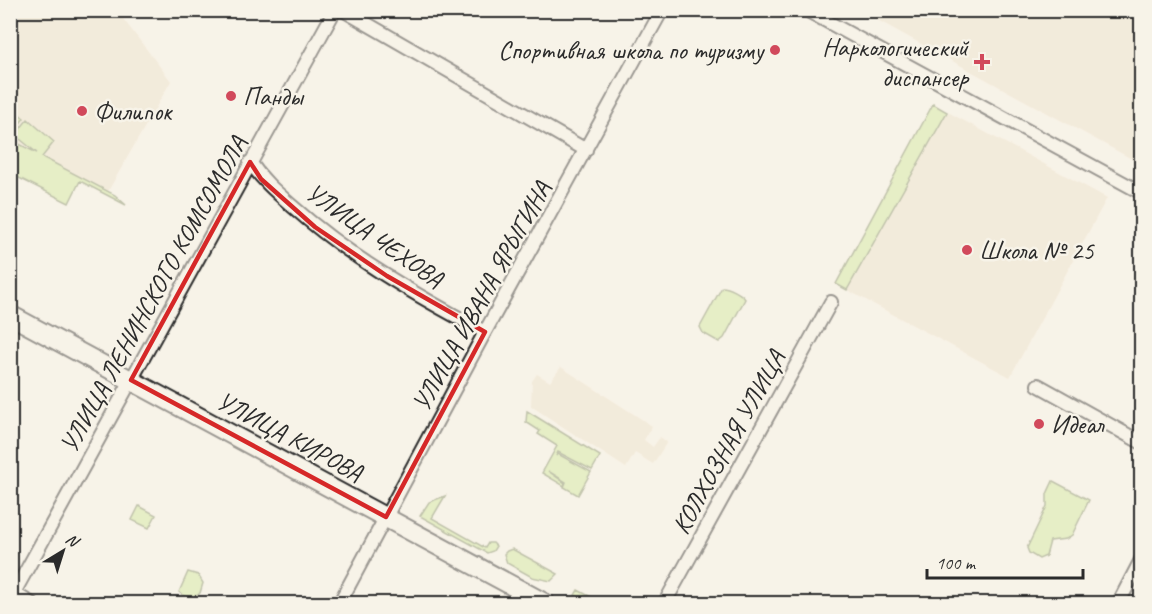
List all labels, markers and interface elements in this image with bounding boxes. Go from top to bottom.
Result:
place label: Наркологический диспансер [822,31,970,94]
place label: Спортивная школа по туризму [498,34,765,67]
marker: Спортивная школа по туризму [768,43,782,57]
marker: Наркологический диспансер [973,53,991,71]
place label: Панды [243,80,305,113]
marker: Панды [224,89,238,103]
place label: Филипок [94,95,173,128]
marker: Филипок [75,104,89,118]
street label: УЛИЦА ЛЕНИНСКОГО КОМСОМОЛА [52,129,255,458]
street label: УЛИЦА ИВАНА ЯРЫГИНА [405,175,559,417]
street label: УЛИЦА ЧЕХОВА [299,176,451,296]
place label: Школа № 25 [979,234,1095,267]
marker: Школа № 25 [960,243,974,257]
street label: КОЛХОЗНАЯ УЛИЦА [664,343,793,540]
street label: УЛИЦА КИРОВА [211,384,369,489]
place label: Идеал [1051,408,1105,441]
marker: Идеал [1032,417,1046,431]
north arrow [33,521,93,581]
text: N [62,529,84,553]
scale bar [927,542,1083,580]
text: 100 m [936,552,977,574]

